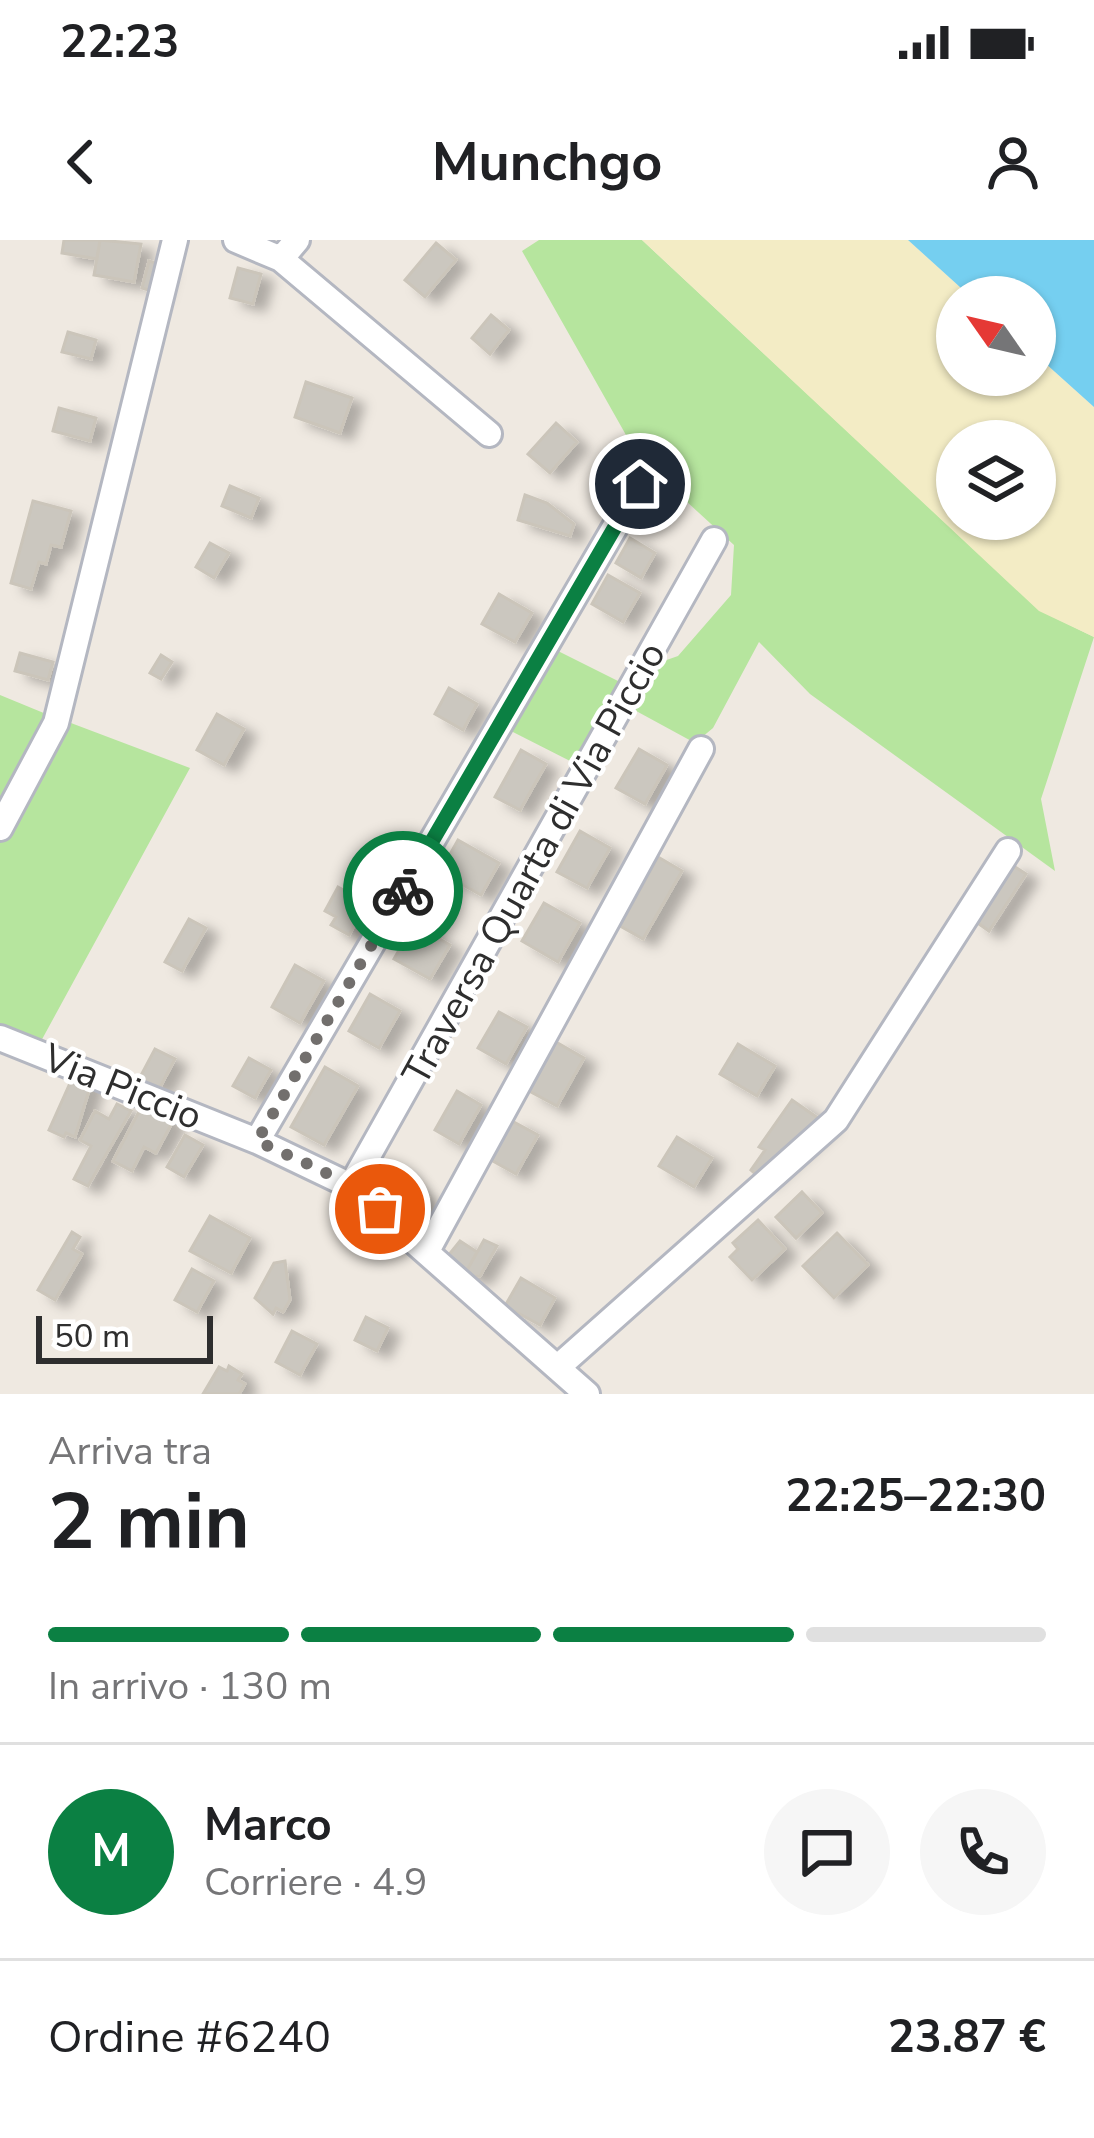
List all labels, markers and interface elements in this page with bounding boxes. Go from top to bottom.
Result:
text: 22:23 [60,12,179,73]
text: Munchgo [432,125,662,199]
icon: back [48,129,114,195]
icon: person [980,129,1046,195]
north arrow [936,276,1056,396]
map controls [936,276,1056,540]
button: layers [936,420,1056,540]
pin [589,433,691,535]
icon: home [607,451,673,517]
street label: Traversa Quarta di Via Piccio [390,633,678,1095]
courier [343,831,463,951]
icon: bike [370,858,436,924]
street label: Via Piccio [34,1031,210,1143]
pin [329,1158,431,1260]
icon: bag [347,1176,413,1242]
scale bar [36,1310,213,1363]
text: 50 m [54,1314,130,1359]
text: Arriva tra [48,1425,212,1478]
text: 22:25–22:30 [785,1466,1046,1527]
text: 2 min [48,1469,250,1576]
text: In arrivo · 130 m [48,1660,332,1713]
button: chat [764,1789,890,1915]
button: phone [920,1789,1046,1915]
text: Marco [204,1795,332,1856]
text: M [91,1821,131,1882]
text: Corriere · 4.9 [204,1856,427,1909]
text: Ordine #6240 [48,2007,331,2068]
text: 23.87 € [888,2007,1046,2068]

